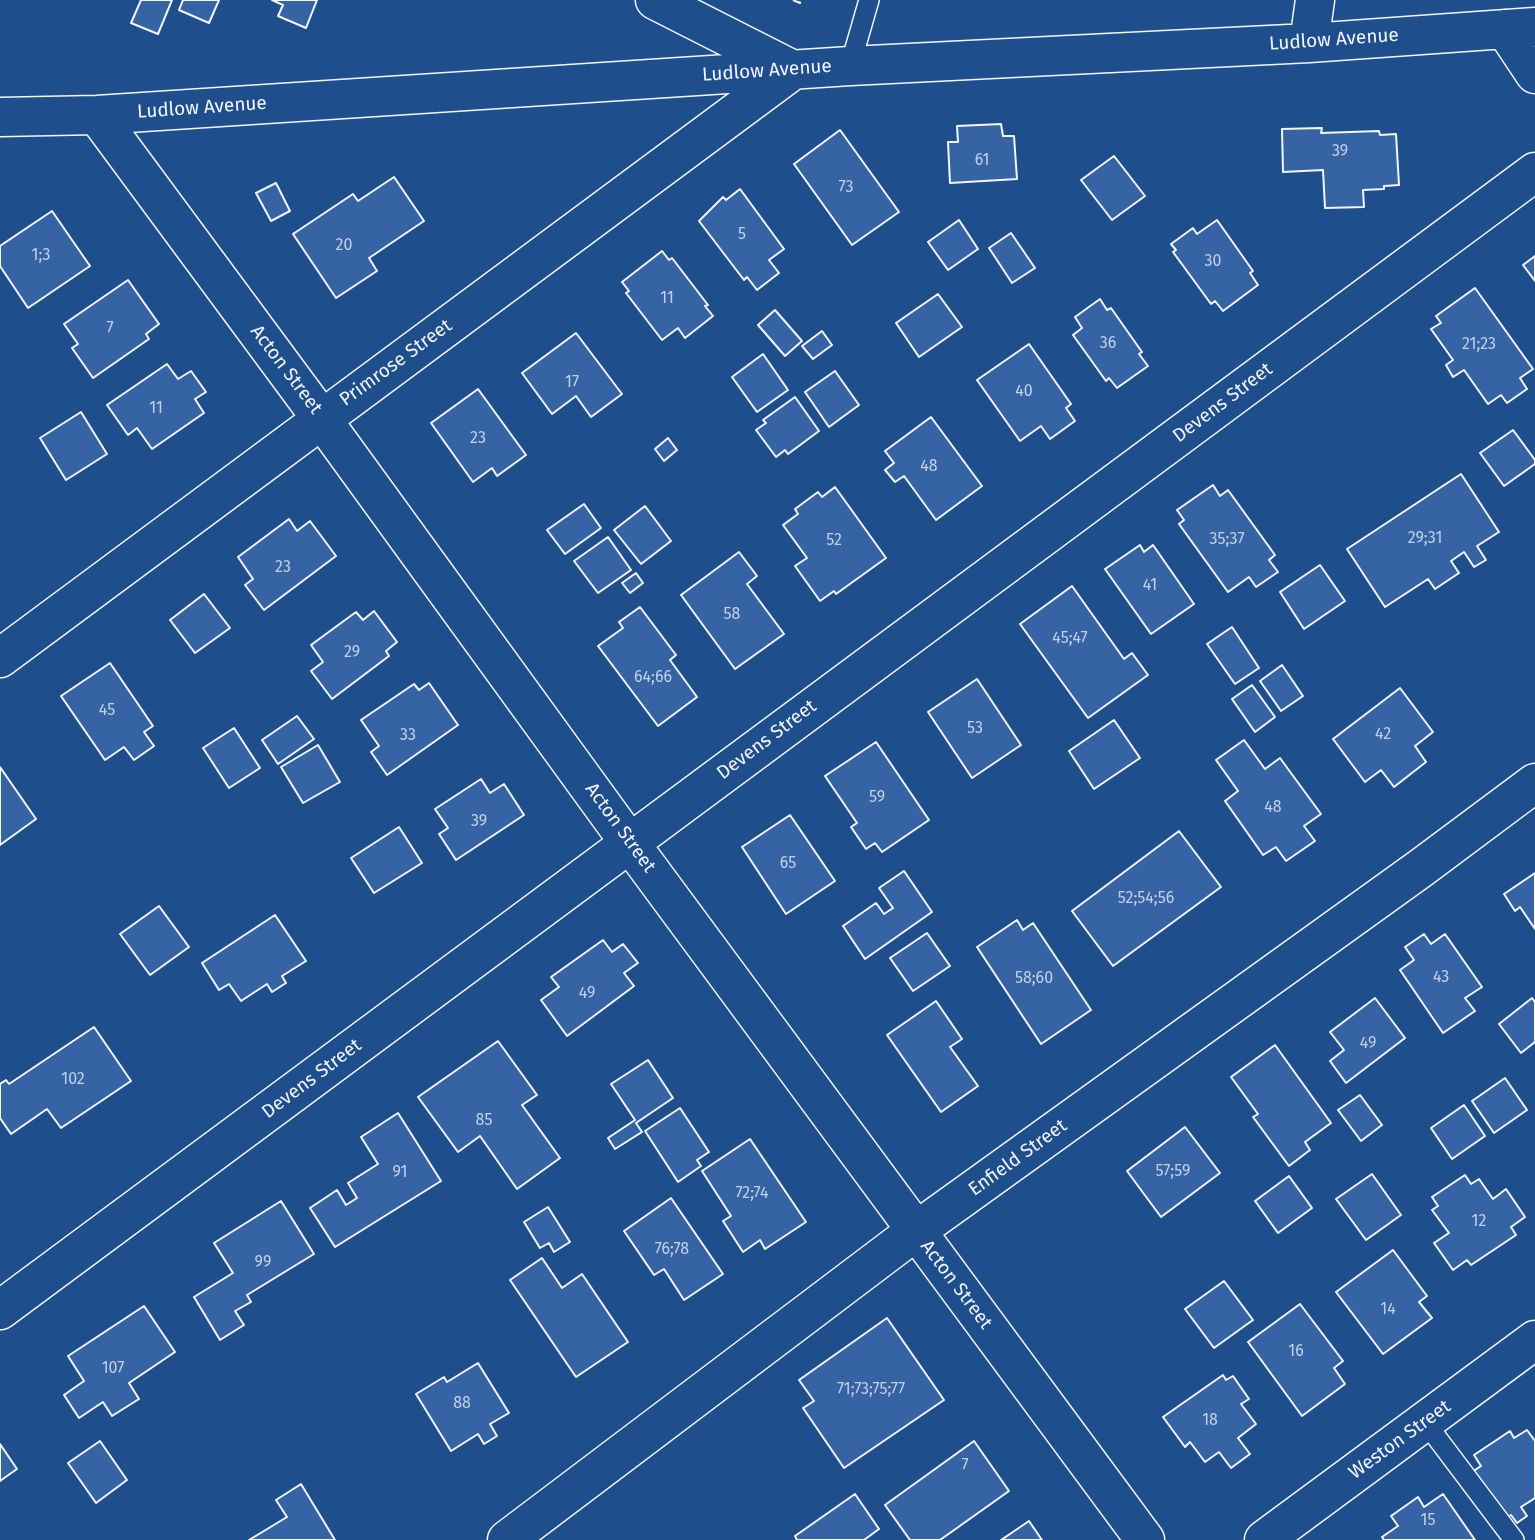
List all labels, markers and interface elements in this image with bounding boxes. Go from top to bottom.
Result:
street label: Ludlow Avenue [1268,24,1400,56]
street label: Ludlow Avenue [701,55,833,87]
street label: Ludlow Avenue [136,92,268,124]
house number: 39 [1332,142,1348,162]
house number: 61 [975,151,989,171]
house number: 73 [839,178,853,198]
house number: 5 [738,225,746,245]
house number: 20 [336,236,352,256]
house number: 1;3 [32,246,50,266]
house number: 30 [1205,252,1221,272]
house number: 11 [660,289,674,309]
street label: Primrose Street [335,315,457,411]
house number: 7 [106,319,114,339]
street label: Acton Street [245,321,327,419]
house number: 36 [1100,334,1116,354]
house number: 21;23 [1462,335,1496,355]
street label: Devens Street [1169,358,1277,448]
house number: 17 [565,373,579,393]
house number: 40 [1015,382,1033,402]
house number: 11 [149,399,163,419]
house number: 23 [470,429,486,449]
house number: 48 [920,457,938,477]
house number: 29;31 [1408,529,1442,549]
house number: 35;37 [1210,530,1244,550]
house number: 52 [826,531,842,551]
house number: 23 [275,558,291,578]
house number: 41 [1143,576,1157,596]
house number: 58 [724,605,740,625]
house number: 45;47 [1052,629,1088,649]
house number: 29 [344,643,360,663]
house number: 64;66 [634,668,672,688]
street label: Devens Street [713,695,821,785]
house number: 45 [99,701,115,721]
house number: 53 [967,719,983,739]
house number: 42 [1375,725,1391,745]
house number: 33 [400,726,416,746]
street label: Acton Street [580,779,660,877]
house number: 59 [869,788,885,808]
house number: 48 [1264,798,1282,818]
house number: 39 [471,812,487,832]
house number: 65 [780,854,796,874]
house number: 52;54;56 [1118,889,1174,909]
house number: 43 [1433,968,1449,988]
house number: 58;60 [1015,969,1053,989]
house number: 49 [579,984,595,1004]
street label: Devens Street [258,1034,366,1124]
house number: 49 [1360,1034,1376,1054]
house number: 102 [61,1070,85,1090]
house number: 85 [476,1111,492,1131]
street label: Enfield Street [964,1115,1072,1201]
house number: 57;59 [1156,1162,1190,1182]
house number: 91 [392,1163,408,1183]
house number: 72;74 [735,1184,769,1204]
house number: 12 [1472,1212,1486,1232]
street label: Acton Street [915,1236,997,1334]
house number: 76;78 [655,1240,689,1260]
house number: 99 [255,1253,271,1273]
house number: 14 [1380,1300,1396,1320]
house number: 16 [1288,1342,1304,1362]
house number: 107 [102,1359,124,1379]
house number: 71;73;75;77 [837,1380,905,1400]
house number: 88 [453,1394,471,1414]
street label: Weston Street [1345,1395,1455,1485]
house number: 18 [1202,1411,1218,1431]
house number: 7 [961,1456,969,1476]
house number: 15 [1421,1511,1435,1531]

